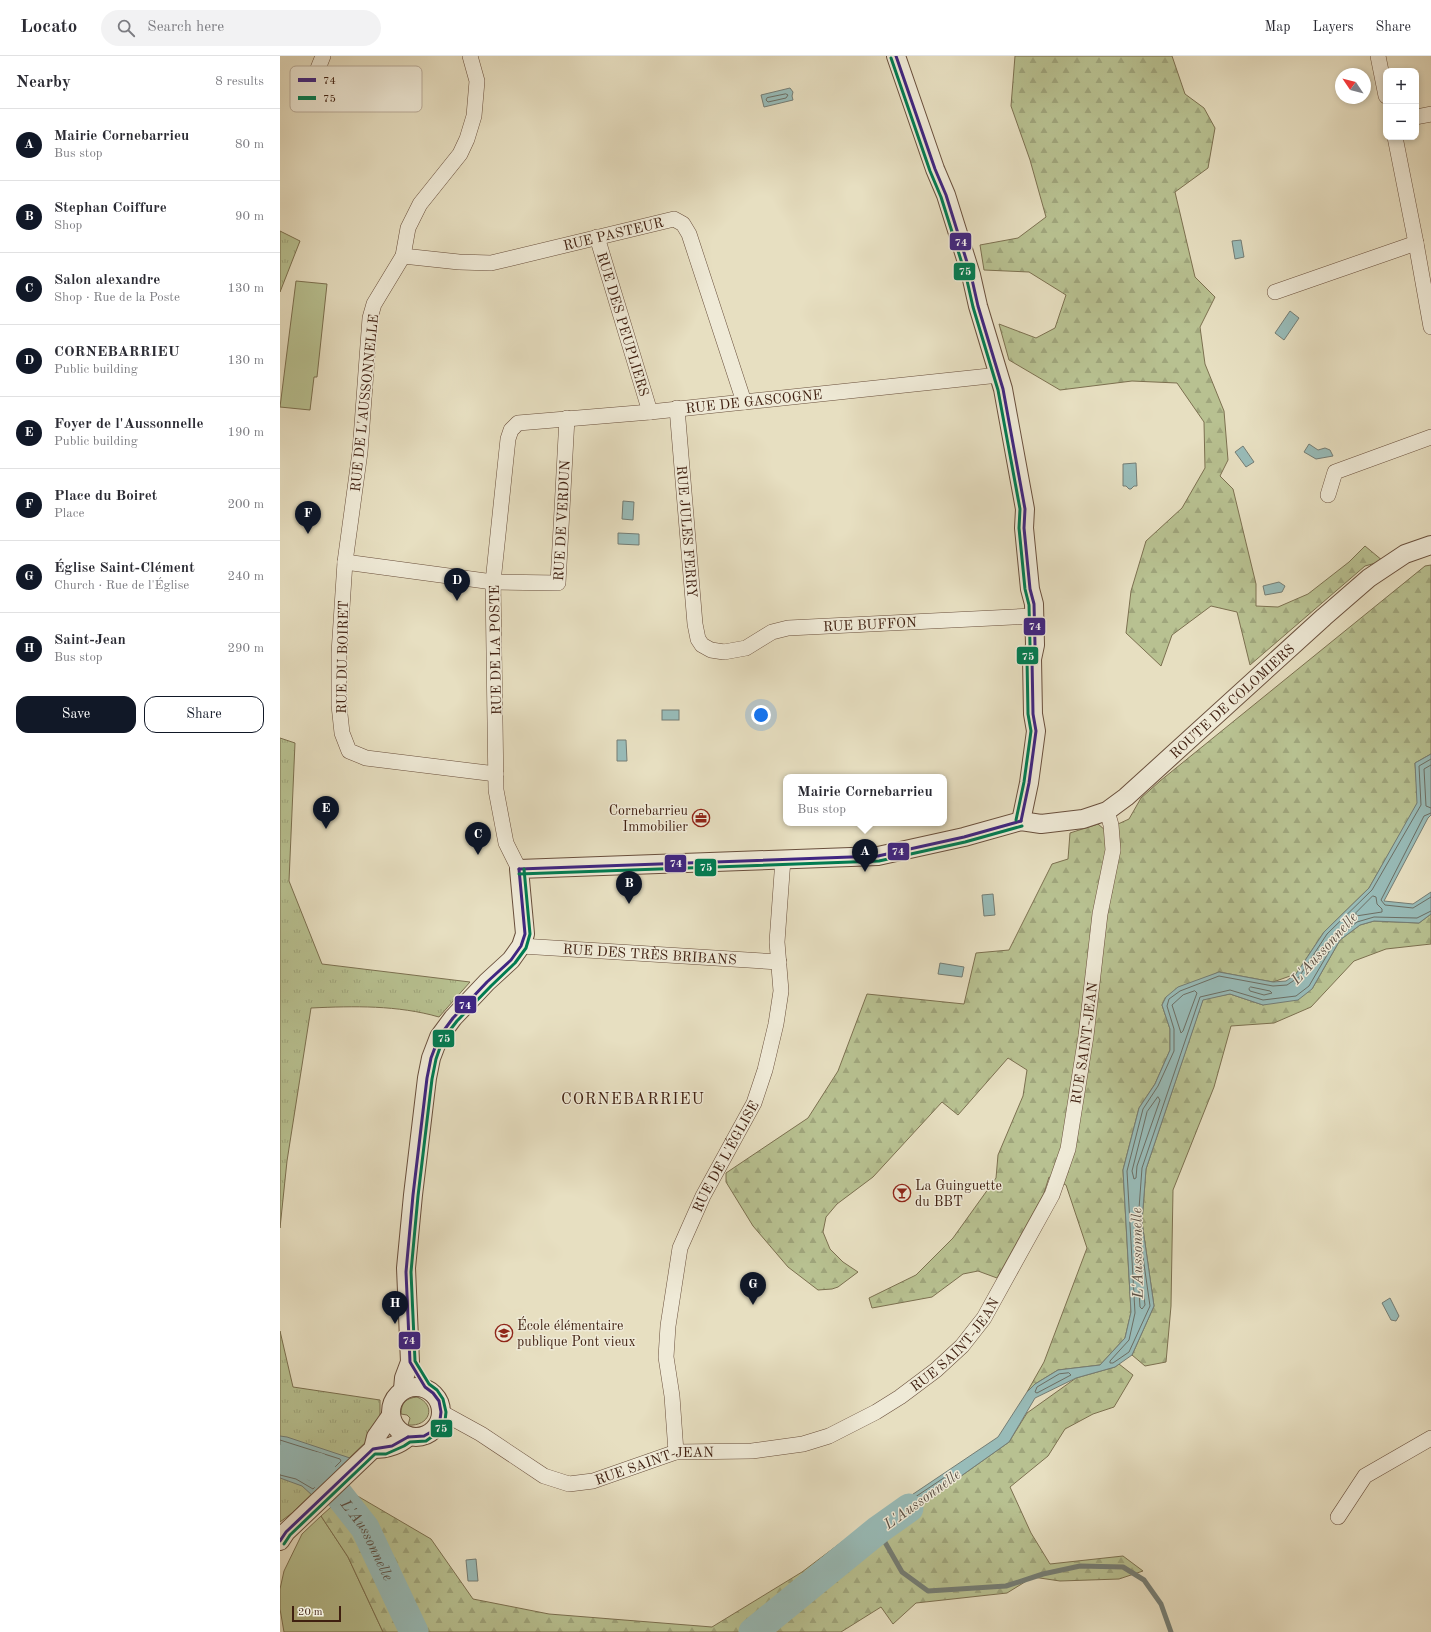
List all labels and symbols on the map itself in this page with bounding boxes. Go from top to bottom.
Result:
legend [290,66,422,112]
north arrow [1335,68,1371,104]
text: 74 [323,76,336,87]
text: 75 [323,94,336,105]
street label: RUE PASTEUR [562,216,665,253]
line badge: 74 [949,232,972,251]
text: 74 [955,238,967,249]
street label: RUE DES PEUPLIERS [594,250,651,398]
line badge: 75 [953,262,976,281]
text: 75 [959,267,971,278]
street label: RUE DE L'AUSSONNELLE [349,314,381,493]
street label: RUE DE GASCOGNE [685,388,823,416]
street label: RUE DE VERDUN [552,459,573,581]
street label: RUE JULES FERRY [674,465,699,599]
pin: F [295,501,321,534]
pin: D [444,568,470,601]
street label: RUE DE LA POSTE [488,585,504,715]
street label: RUE DU BOIRET [335,600,351,714]
street label: RUE BUFFON [823,616,917,634]
line badge: 74 [1023,617,1046,636]
text: 74 [1029,622,1041,633]
street label: ROUTE DE COLOMIERS [1168,642,1297,761]
line badge: 75 [1016,646,1039,665]
text: 75 [1022,652,1034,663]
your location [751,705,771,725]
pin: E [313,796,339,829]
place label: Cornebarrieu Immobilier [609,804,689,834]
office icon: Cornebarrieu Immobilier [691,808,711,828]
pin: C [465,822,491,855]
pin: A [852,839,878,872]
line badge: 74 [887,842,910,861]
text: 74 [892,847,904,858]
line badge: 74 [664,854,687,873]
line badge: 75 [694,858,717,877]
text: 74 [670,859,682,870]
text: 75 [700,863,712,874]
pin: B [616,871,642,904]
water label: L'Aussonnelle [1288,910,1361,989]
street label: RUE DES TRÈS BRIBANS [562,943,737,967]
street label: RUE SAINT-JEAN [1069,981,1100,1105]
line badge: 74 [454,995,477,1014]
text: 74 [459,1001,471,1012]
line badge: 75 [432,1029,455,1048]
text: 75 [438,1034,450,1045]
district label: CORNEBARRIEU [561,1092,705,1108]
street label: RUE DE L'ÉGLISE [691,1099,762,1214]
place label: La Guinguette du BBT [915,1179,1002,1209]
bar icon: La Guinguette du BBT [892,1183,912,1203]
water label: L'Aussonnelle [1130,1207,1147,1300]
pin: G [740,1272,766,1305]
pin: H [382,1291,408,1324]
street label: RUE SAINT-JEAN [908,1295,1002,1394]
place label: École élémentaire publique Pont vieux [517,1316,636,1349]
school or university icon: École élémentaire publique Pont vieux [494,1323,514,1343]
line badge: 74 [398,1331,421,1350]
text: 74 [403,1336,415,1347]
line badge: 75 [430,1419,453,1438]
text: 75 [435,1424,447,1435]
street label: RUE SAINT-JEAN [593,1445,714,1488]
water label: L'Aussonnelle [881,1467,964,1534]
water label: L'Aussonnelle [336,1497,395,1583]
scale bar [292,1604,341,1623]

